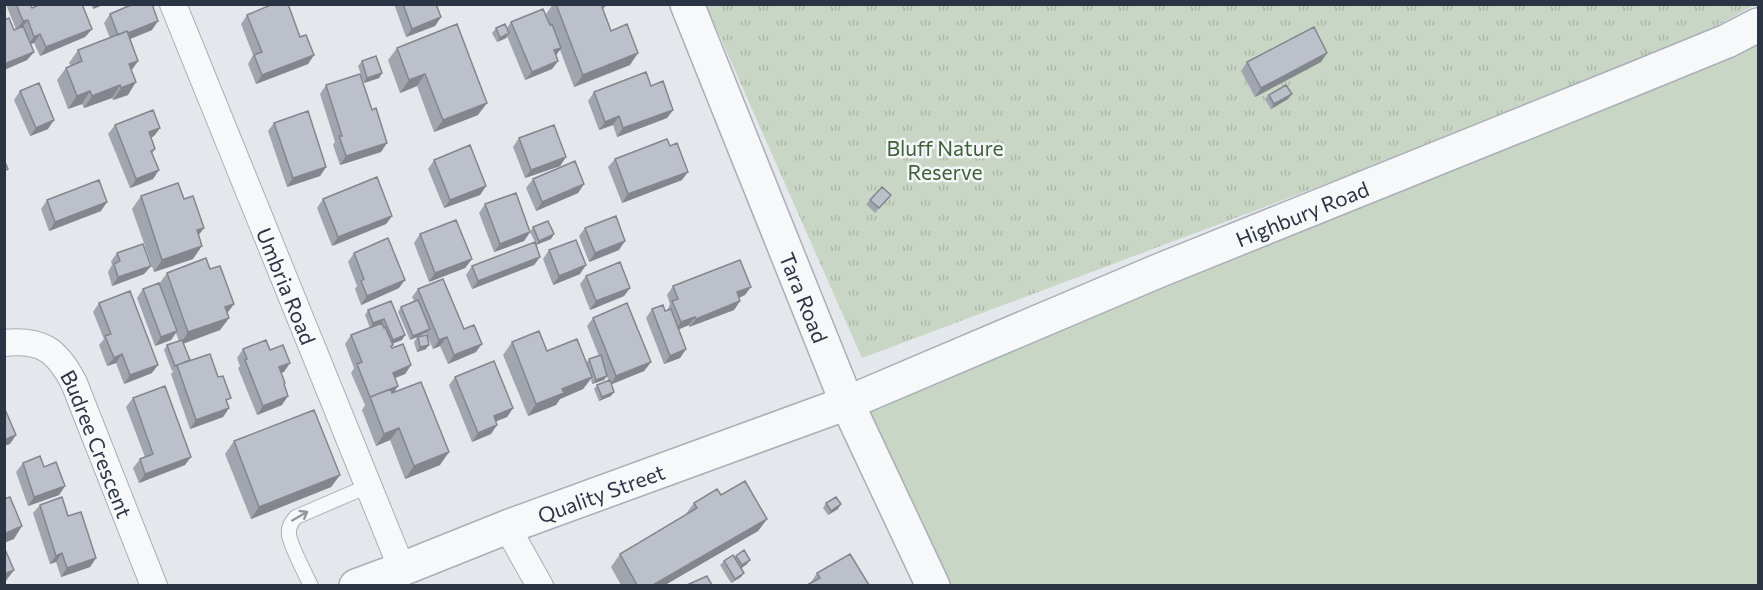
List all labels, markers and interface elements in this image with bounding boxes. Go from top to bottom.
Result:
park label: Bluff Nature Reserve [886,135,1004,184]
street label: Highbury Road [1232,175,1372,251]
street label: Umbria Road [252,224,322,348]
street label: Tara Road [775,249,834,346]
street label: Budree Crescent [57,365,138,521]
street label: Quality Street [534,458,668,527]
one-way arrow [291,510,308,522]

